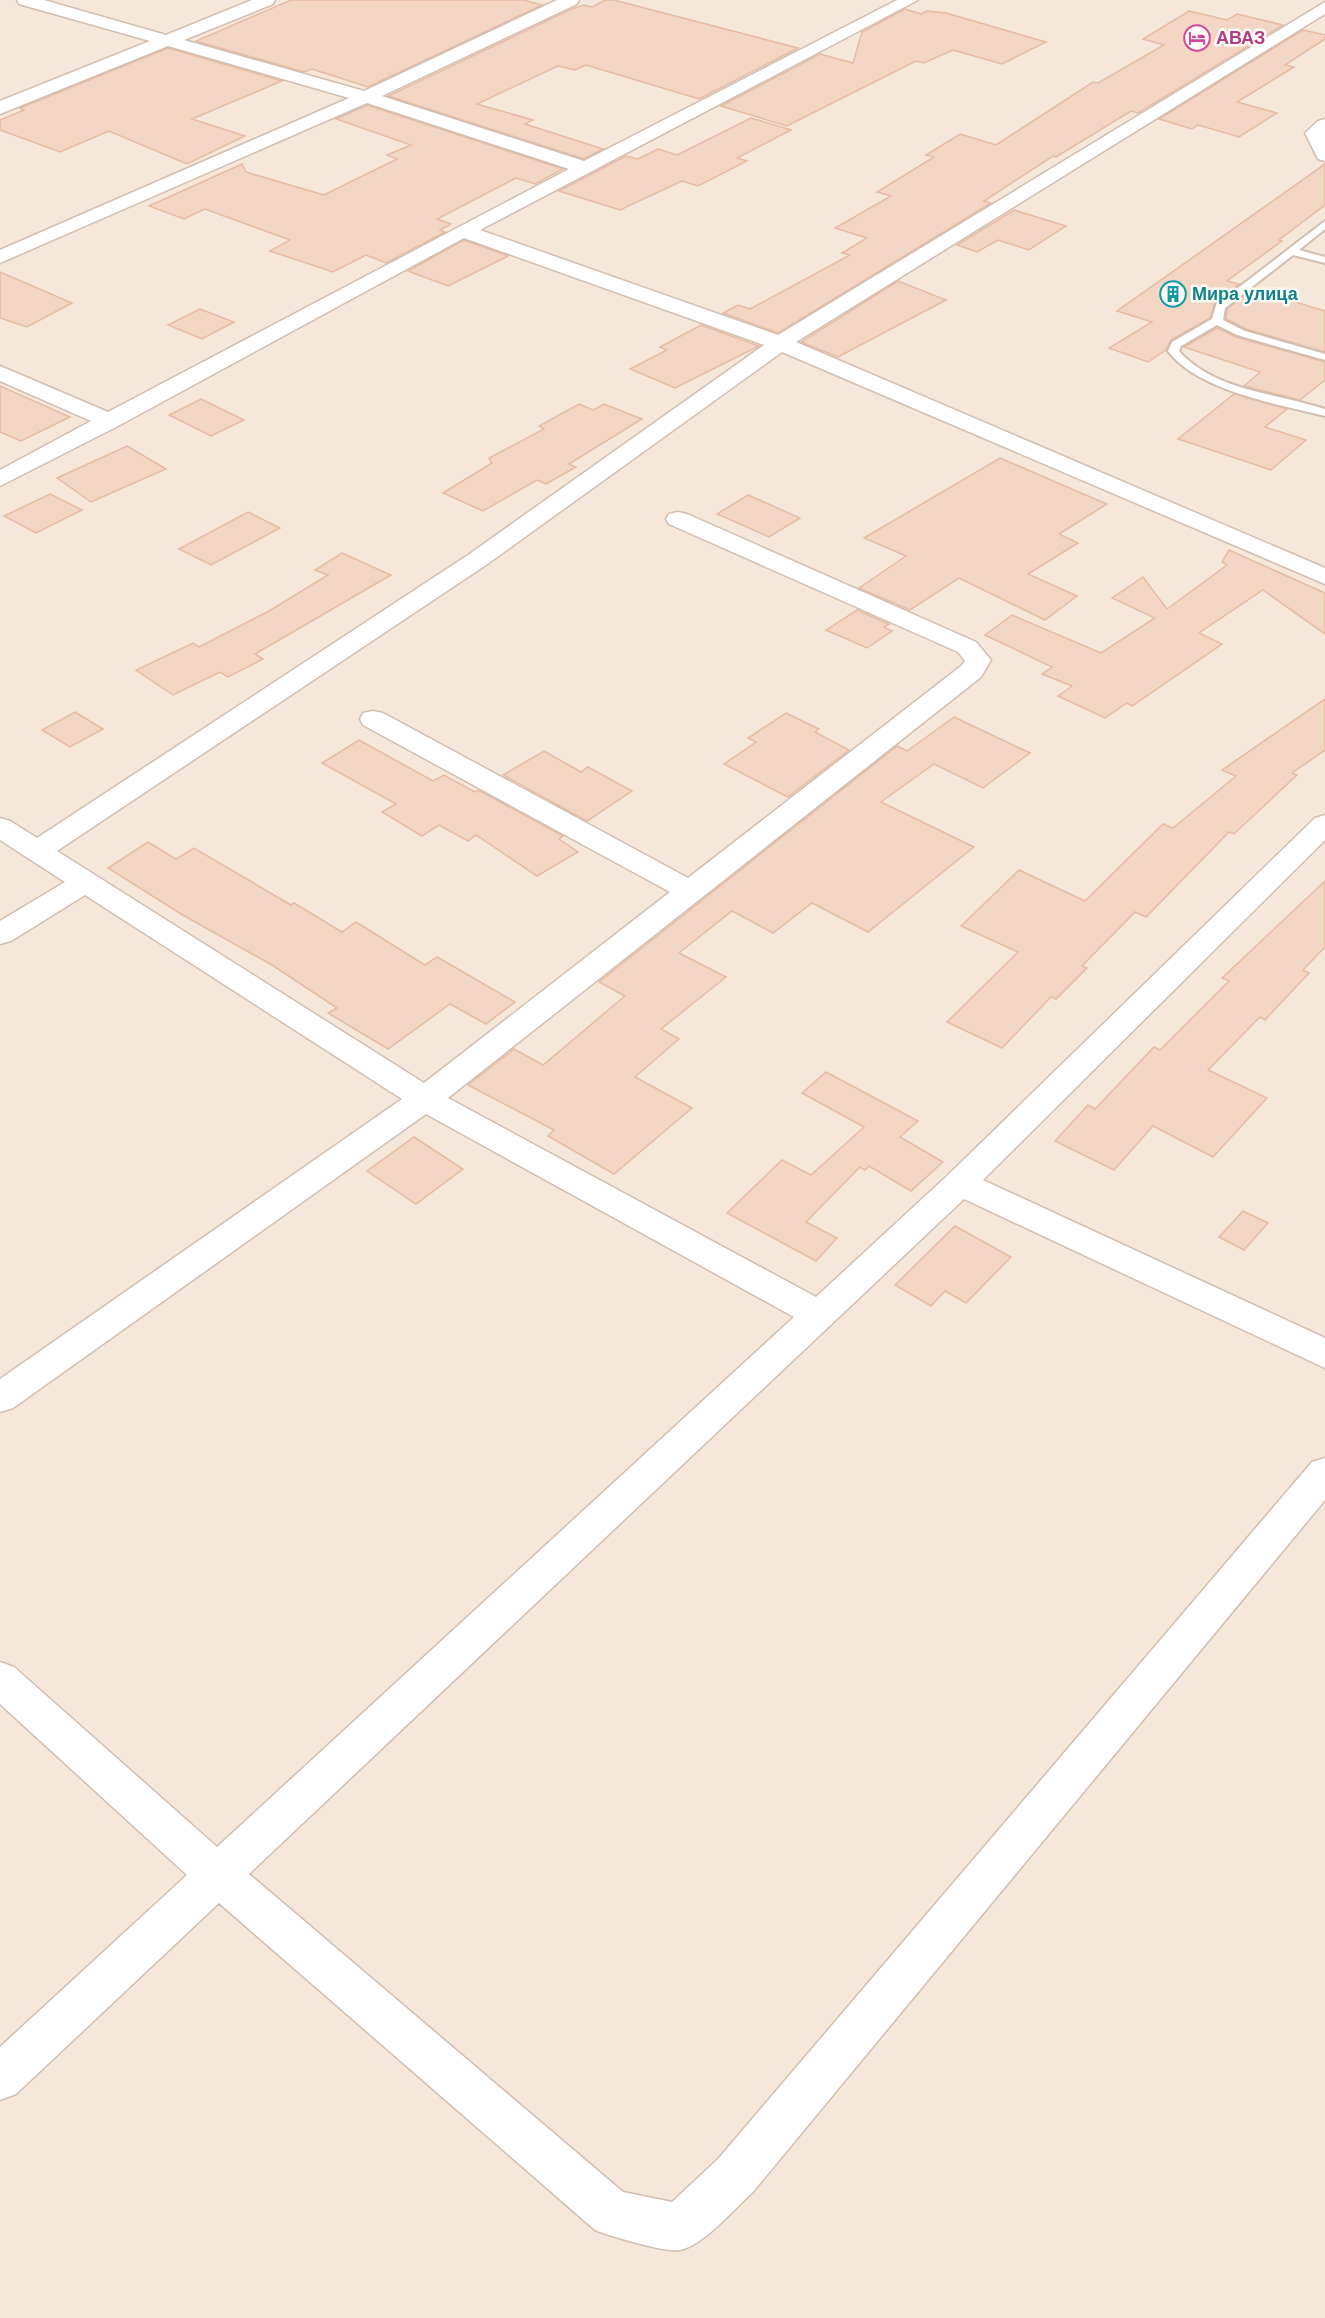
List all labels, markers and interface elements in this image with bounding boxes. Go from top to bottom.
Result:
hotel icon: АВАЗ [1182,23,1212,53]
place label: АВАЗ [1216,28,1265,48]
building icon: Мира улица [1158,279,1188,309]
place label: Мира улица [1192,284,1299,304]

